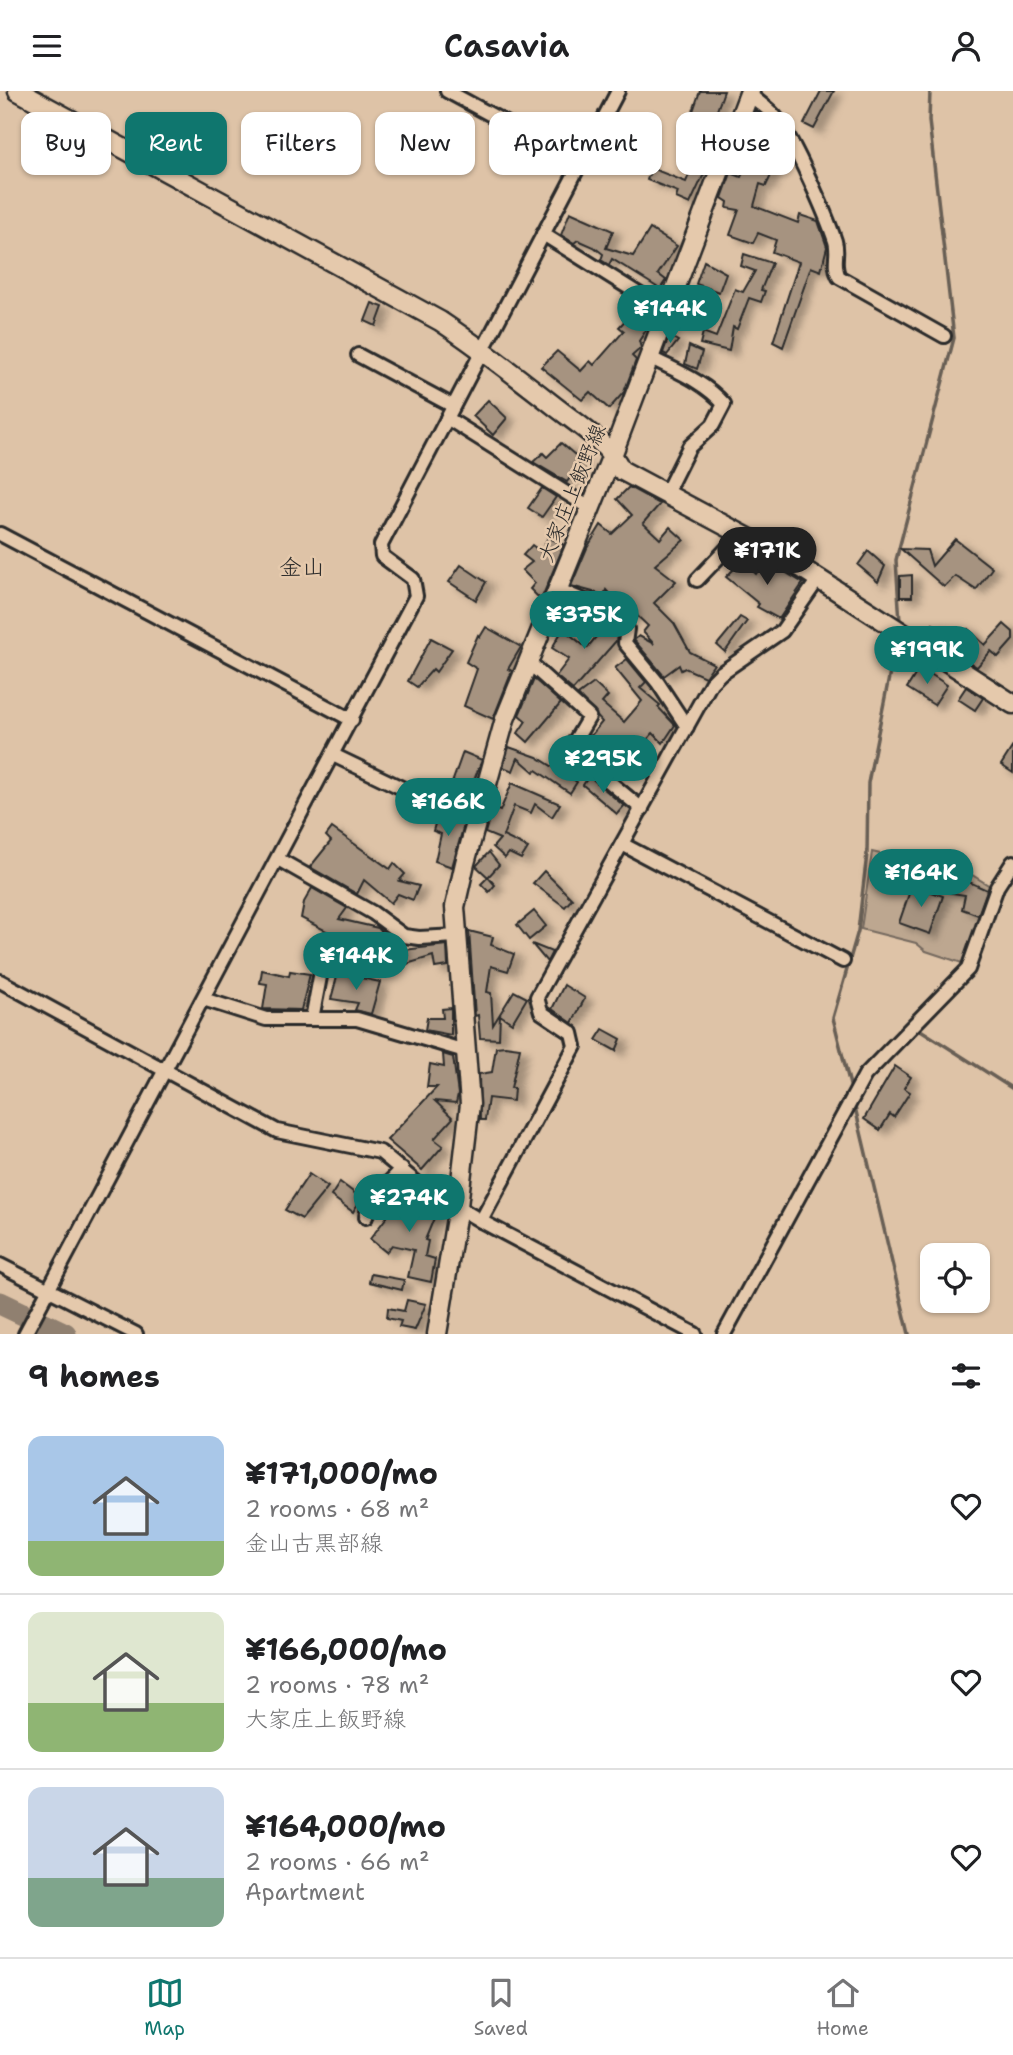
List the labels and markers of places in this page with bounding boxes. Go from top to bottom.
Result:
pin: ¥144K [621,285,719,345]
pin: ¥171K [718,527,816,587]
pin: ¥375K [535,591,633,651]
pin: ¥199K [878,627,976,686]
pin: ¥295K [554,735,652,795]
pin: ¥166K [399,779,497,838]
pin: ¥164K [872,849,970,909]
pin: ¥144K [307,933,405,992]
pin: ¥274K [360,1175,458,1234]

